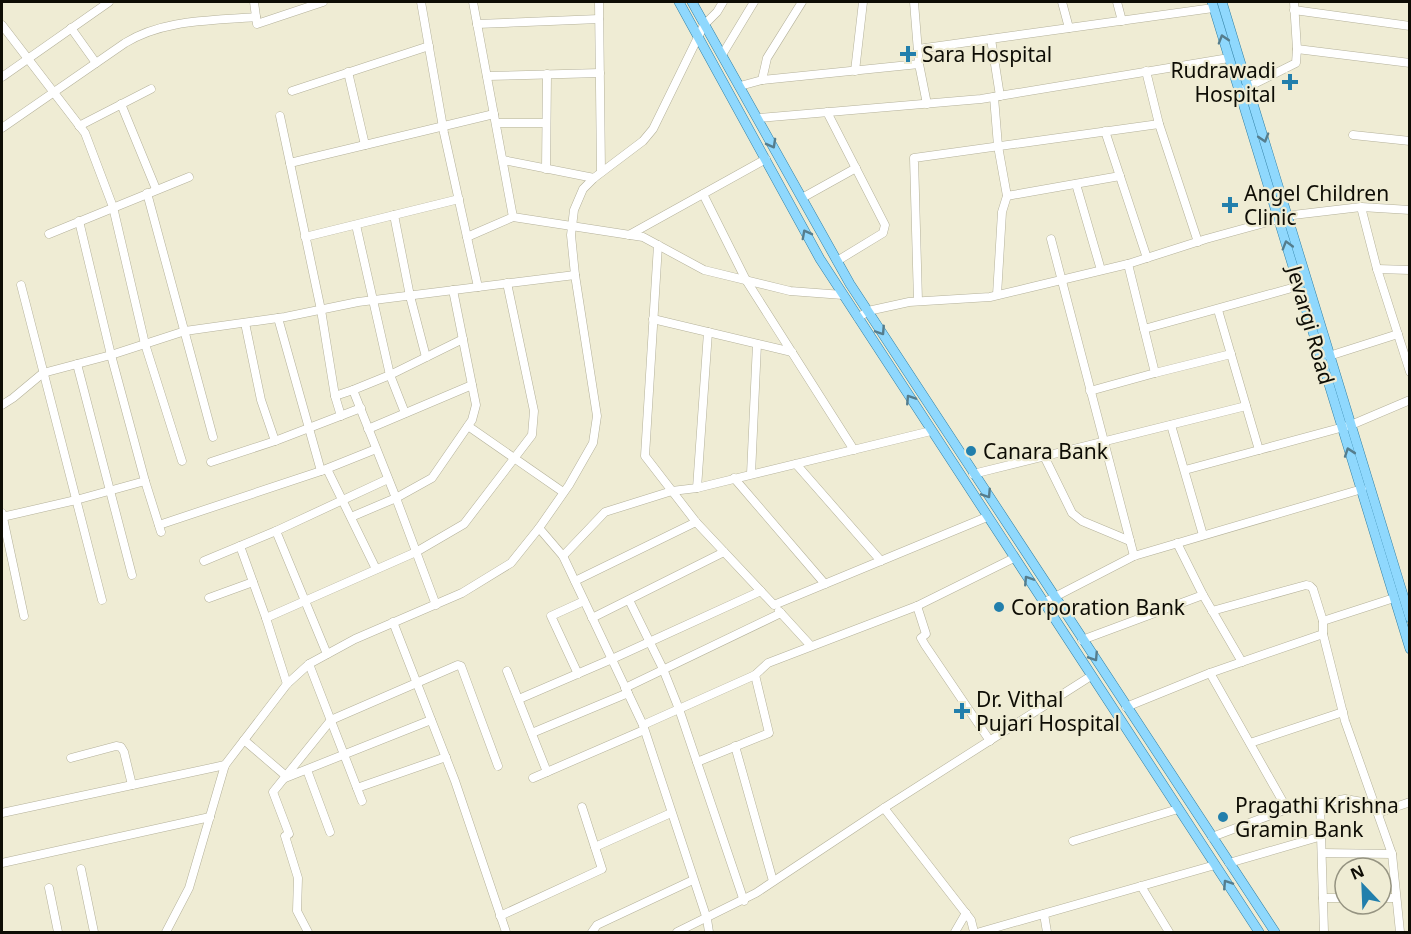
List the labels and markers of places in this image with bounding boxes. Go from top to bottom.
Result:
place label: Sara Hospital [922,40,1052,68]
marker: Sara Hospital [899,45,917,63]
place label: Rudrawadi Hospital [1170,56,1276,108]
marker: Rudrawadi Hospital [1281,73,1299,91]
place label: Angel Children Clinic [1244,179,1389,231]
marker: Angel Children Clinic [1221,196,1239,214]
place label: Canara Bank [983,437,1109,465]
marker: Canara Bank [964,444,978,458]
place label: Corporation Bank [1011,593,1186,621]
marker: Corporation Bank [992,600,1006,614]
place label: Dr. Vithal Pujari Hospital [976,685,1120,737]
marker: Dr. Vithal Pujari Hospital [953,702,971,720]
place label: Pragathi Krishna Gramin Bank [1235,791,1399,843]
marker: Pragathi Krishna Gramin Bank [1216,810,1230,824]

